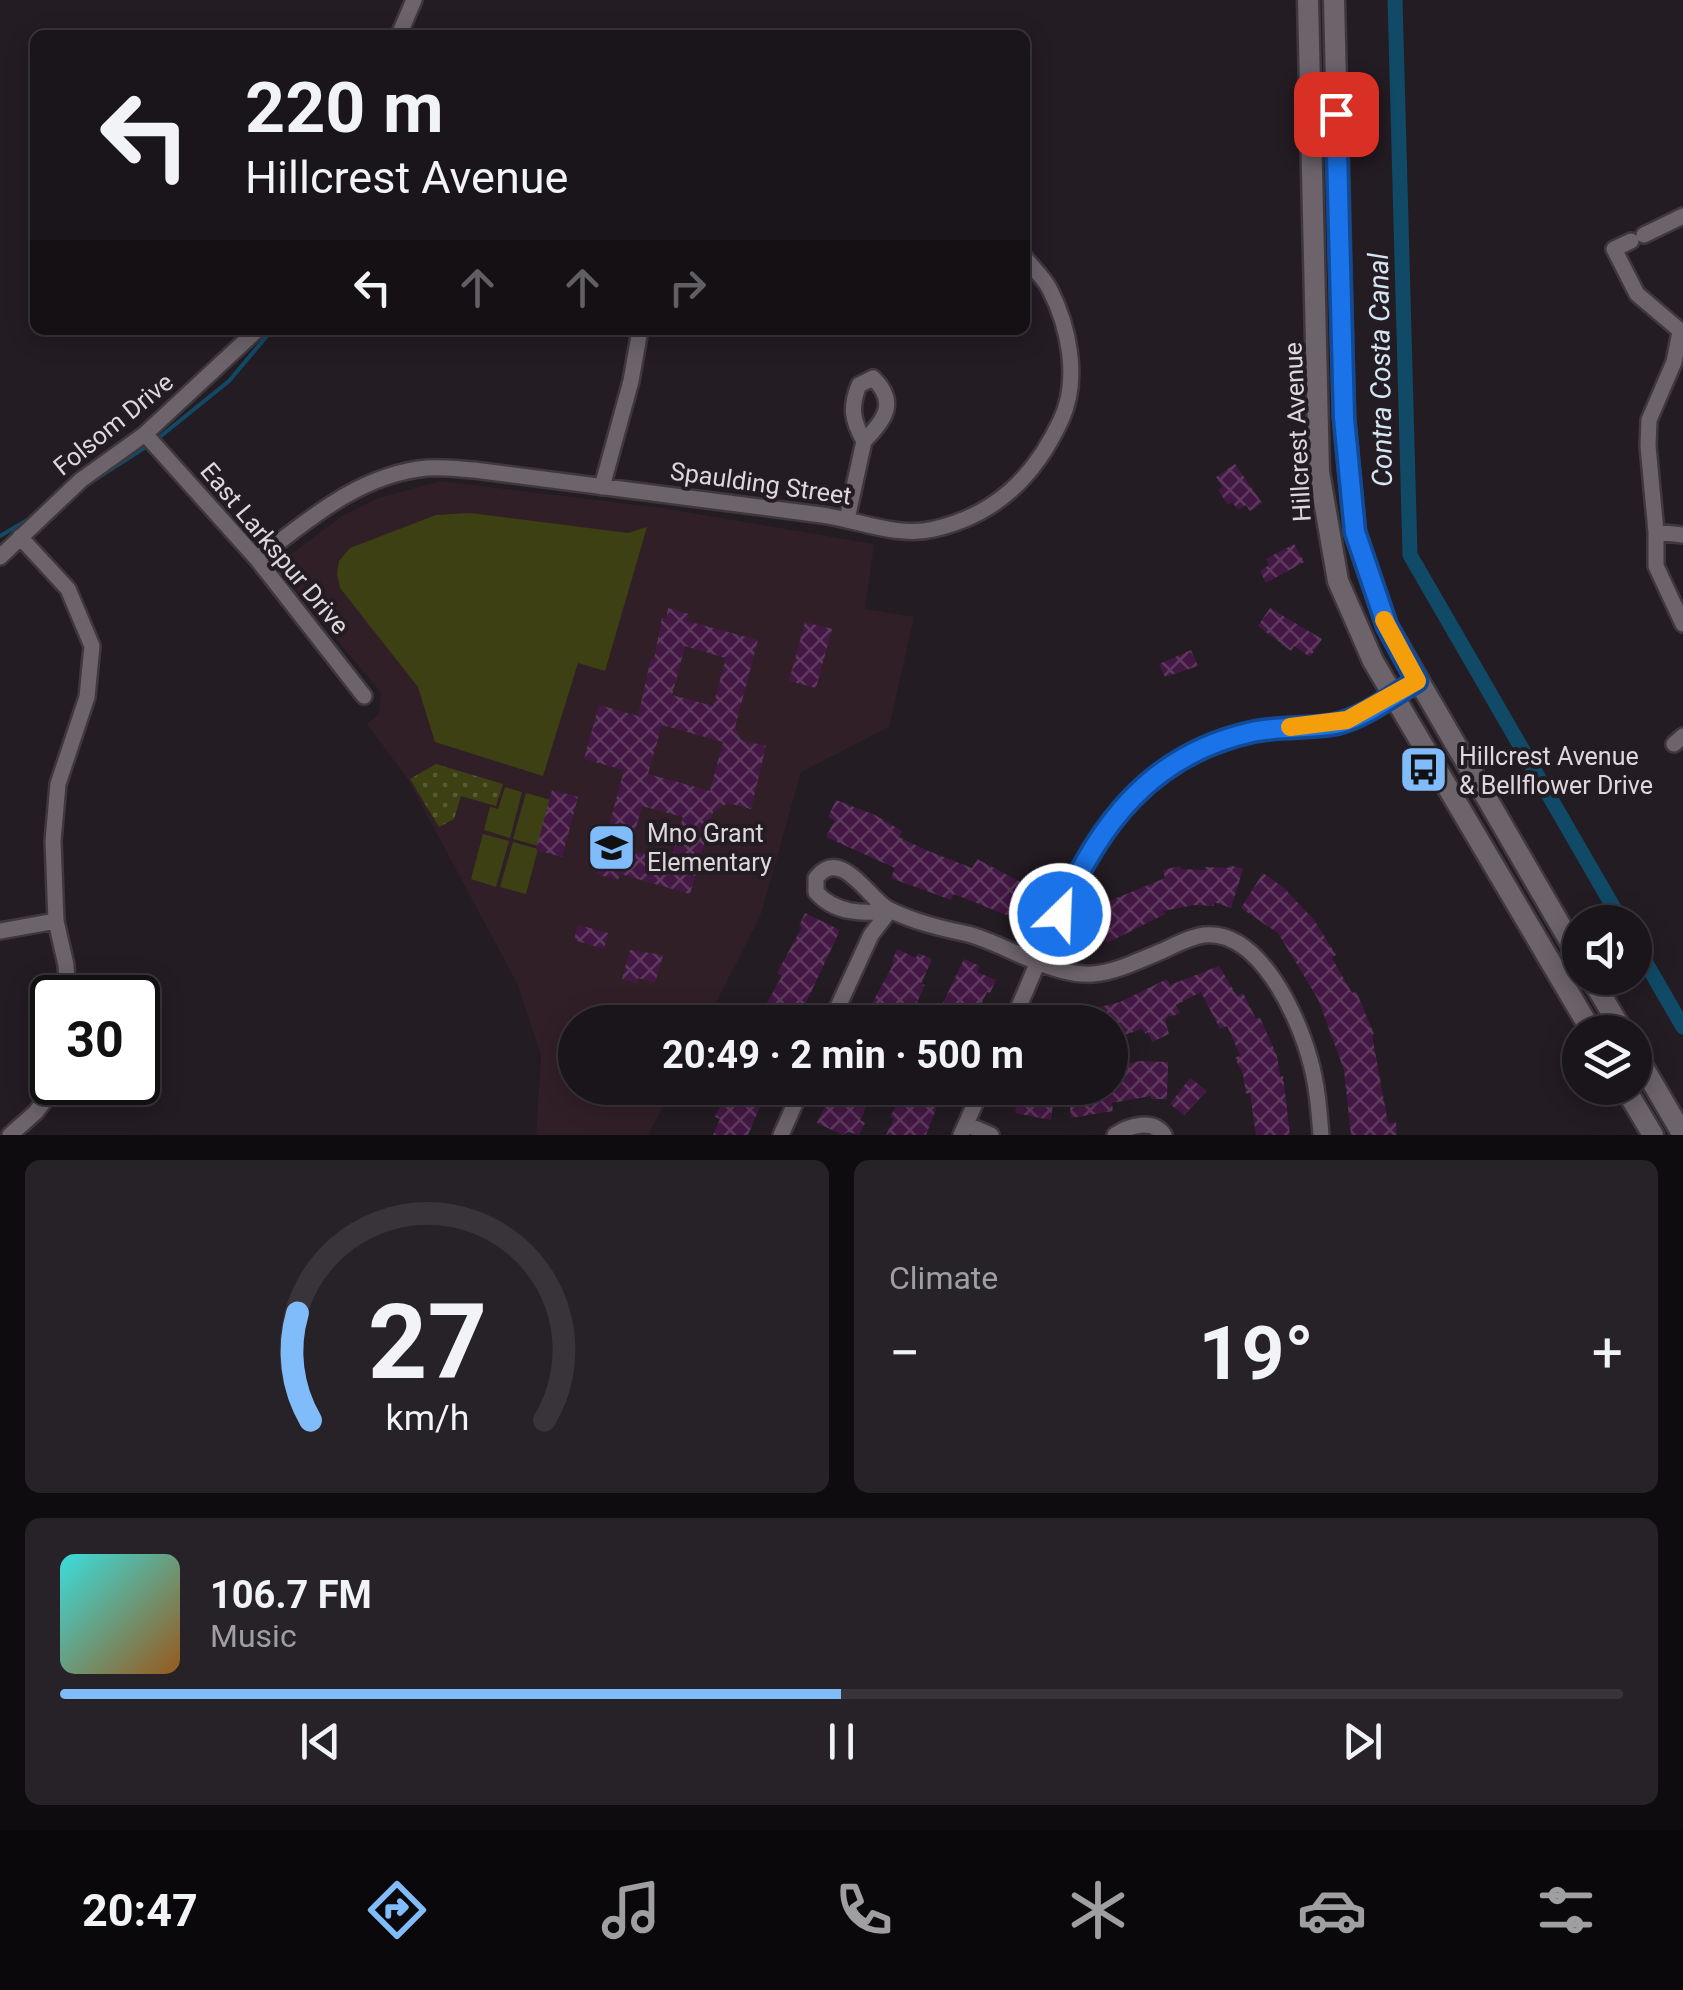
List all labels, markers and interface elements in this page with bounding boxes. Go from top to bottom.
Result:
text: 220 m [245,67,444,149]
icon: left [80,70,210,200]
pin [1294,72,1379,157]
icon: arrive [1309,87,1364,142]
text: Hillcrest Avenue [245,151,568,204]
water label: Contra Costa Canal [1362,252,1399,487]
icon: left [345,260,400,315]
icon: ahead [450,260,505,315]
icon: ahead [555,260,610,315]
icon: right [660,260,715,315]
street label: Hillcrest Avenue [1278,341,1317,522]
street label: Folsom Drive [48,367,179,481]
street label: Spaulding Street [669,456,853,511]
street label: East Larkspur Drive [194,457,355,640]
place label: Hillcrest Avenue & Bellflower Drive [1459,742,1653,800]
bus stop icon: Hillcrest Avenue & Bellflower Drive [1398,744,1450,796]
place label: Mno Grant Elementary [647,819,772,877]
school or university icon: Mno Grant Elementary [586,821,638,873]
position arrow [1008,862,1112,966]
map controls [1562,905,1652,1105]
button: sound [1562,905,1652,995]
speed limit sign: 30 [30,975,160,1105]
button: layers [1562,1015,1652,1105]
text: 20:49 · 2 min · 500 m [662,1033,1024,1077]
text: Climate [889,1259,998,1297]
text: 27 [367,1282,487,1403]
text: 19° [1198,1309,1314,1397]
text: − [889,1321,920,1385]
text: + [1592,1321,1623,1385]
text: km/h [385,1397,469,1439]
text: 106.7 FM [210,1573,372,1617]
text: Music [210,1617,297,1655]
icon: previous [293,1714,348,1769]
icon: pause [814,1714,869,1769]
icon: next [1335,1714,1390,1769]
icon: directions [362,1875,432,1945]
icon: music [596,1875,666,1945]
icon: phone [829,1875,899,1945]
icon: climate [1063,1875,1133,1945]
icon: car [1297,1875,1367,1945]
icon: filters [1531,1875,1601,1945]
text: 20:47 [82,1884,198,1937]

